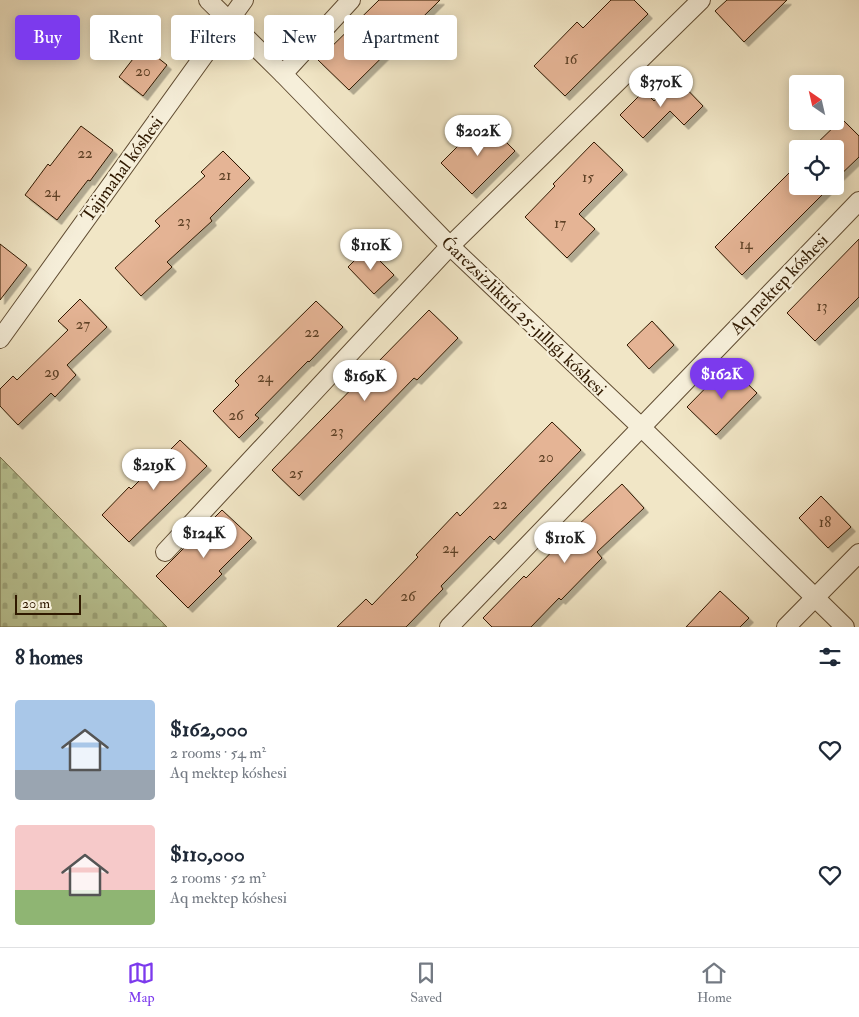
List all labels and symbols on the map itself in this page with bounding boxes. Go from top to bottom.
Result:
house number: 16 [565,50,579,69]
house number: 20 [135,62,151,81]
pin: $370K [626,66,696,108]
north arrow [789,75,844,130]
street label: Tajimahal kóshesi [76,112,169,227]
pin: $202K [443,114,513,157]
house number: 22 [77,144,93,163]
house number: 21 [219,166,231,185]
house number: 15 [582,168,594,187]
house number: 24 [44,183,61,202]
house number: 23 [177,212,191,231]
house number: 17 [554,214,566,233]
pin: $110K [336,228,406,271]
street label: Aq mektep kóshesi [725,229,833,340]
street label: Ǵarezsizliktiń 25-jıllıǵı kóshesi [436,231,611,401]
house number: 14 [739,235,754,254]
house number: 13 [816,297,828,316]
house number: 27 [76,315,90,334]
house number: 22 [304,323,320,342]
pin: $162K [687,358,757,400]
pin: $169K [330,360,400,402]
house number: 29 [44,363,60,382]
house number: 24 [257,368,274,387]
house number: 26 [228,406,245,425]
house number: 23 [330,422,344,441]
pin: $219K [119,448,189,491]
house number: 20 [538,448,554,467]
house number: 25 [289,464,303,483]
house number: 22 [492,495,508,514]
house number: 18 [819,513,831,532]
pin: $124K [169,516,239,559]
pin: $110K [530,522,600,564]
house number: 24 [442,539,459,558]
house number: 26 [400,587,417,606]
scale bar [15,592,81,615]

